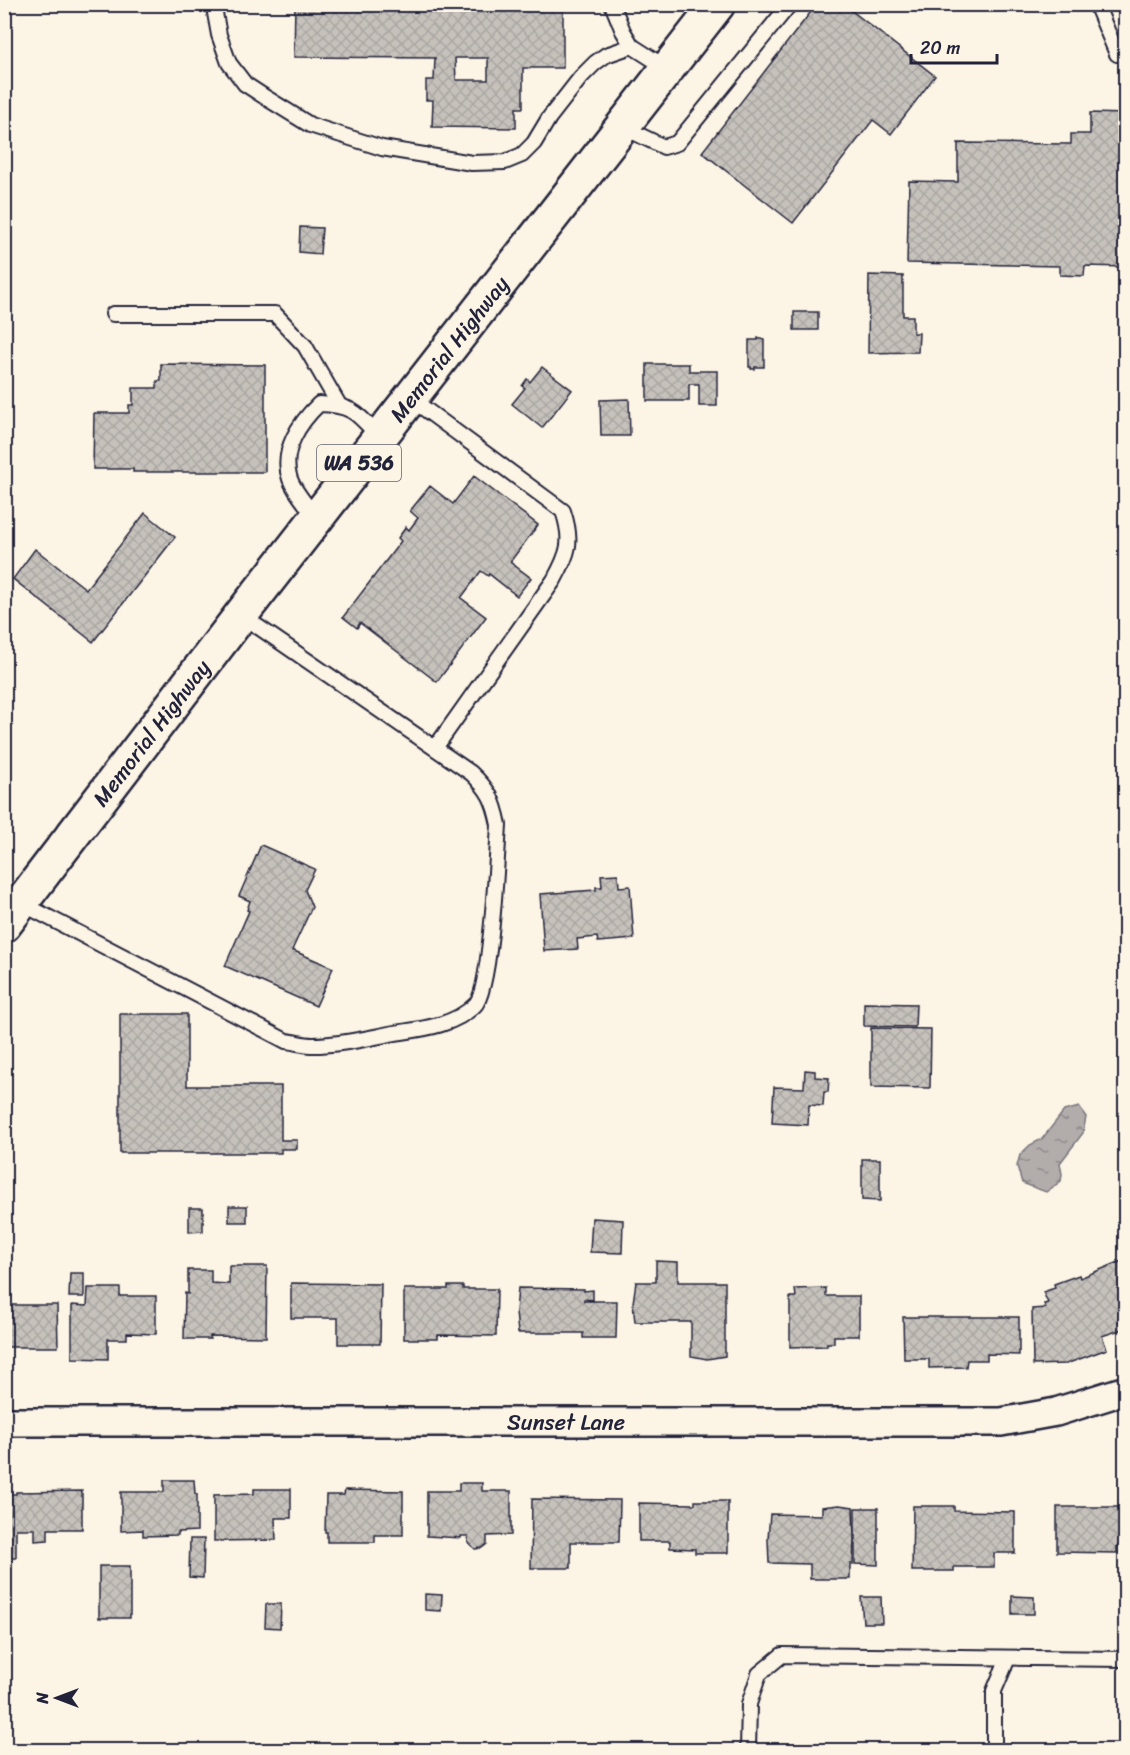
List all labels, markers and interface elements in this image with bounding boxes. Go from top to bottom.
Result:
scale bar [911,27,996,65]
text: 20 m [920,32,960,64]
street label: Memorial Highway [379,266,519,431]
road number: WA 536 [317,445,401,481]
street label: Memorial Highway [82,650,221,815]
street label: Sunset Lane [507,1403,625,1442]
north arrow [27,1668,87,1728]
text: N [28,1692,57,1705]

